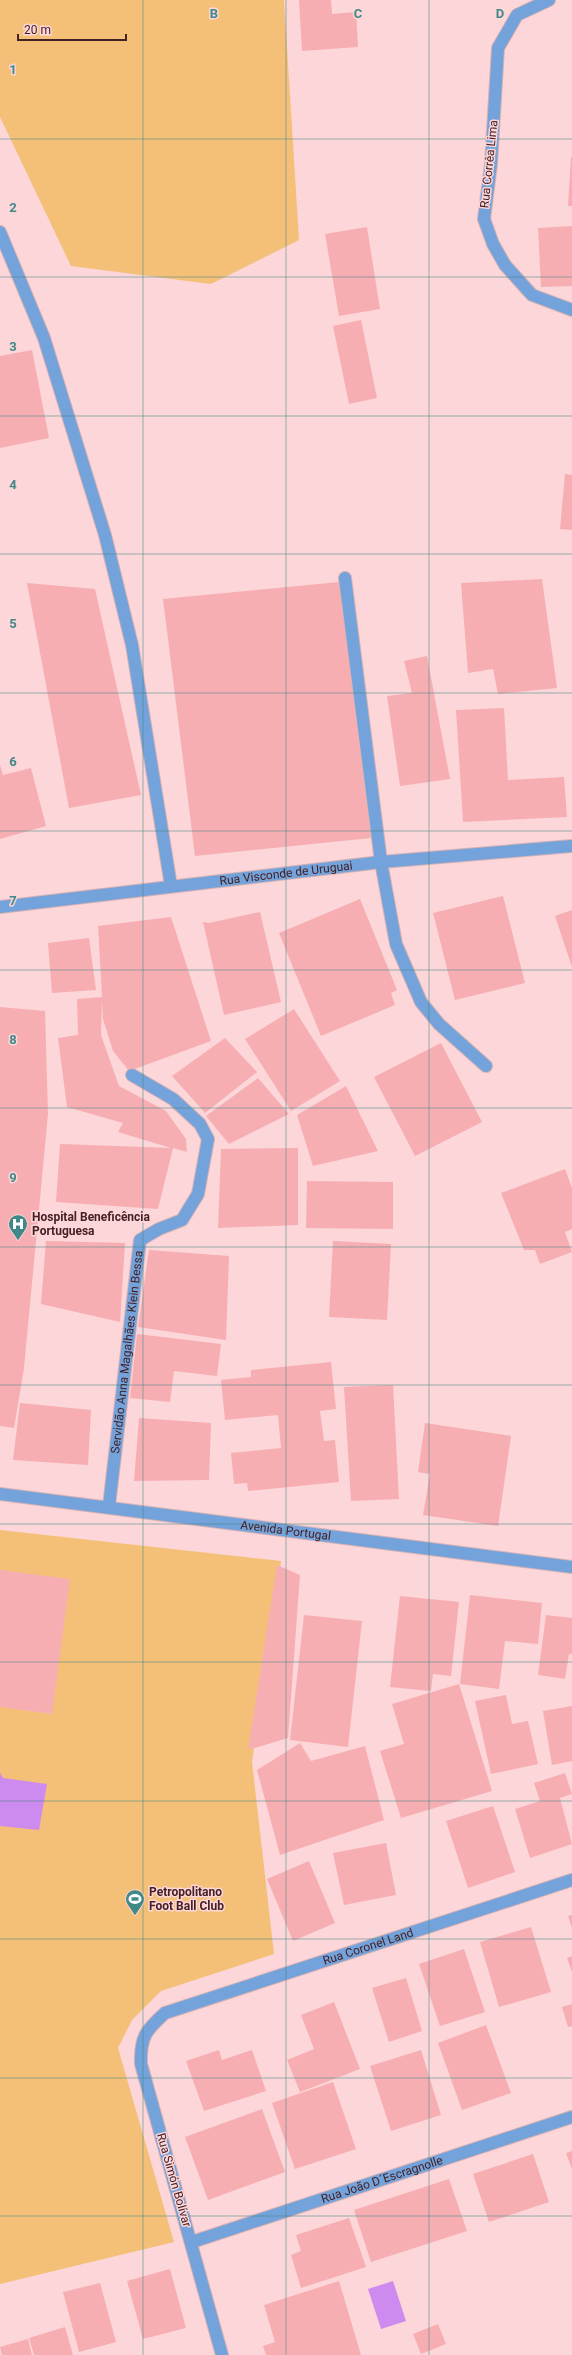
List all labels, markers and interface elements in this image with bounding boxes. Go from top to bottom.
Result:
text: B [210,6,218,21]
text: C [354,6,363,21]
text: D [496,6,504,21]
scale bar [18,16,126,42]
text: 20 m [24,23,51,37]
text: 1 [9,62,17,77]
street label: Rua Corrêa Lima [477,119,501,209]
text: 2 [9,200,17,215]
text: 3 [9,339,17,354]
text: 4 [9,477,17,492]
text: 5 [9,616,17,631]
text: 6 [9,754,17,769]
street label: Rua Visconde de Uruguai [219,858,353,888]
text: 7 [9,893,17,908]
text: 8 [9,1032,17,1047]
text: 9 [9,1170,17,1185]
place label: Hospital Beneficência Portuguesa [32,1210,151,1238]
hospital icon: Hospital Beneficência Portuguesa [7,1213,29,1241]
street label: Servidão Anna Magalhães Klein Bessa [108,1250,146,1454]
street label: Avenida Portugal [240,1518,332,1543]
place label: Petropolitano Foot Ball Club [149,1885,224,1913]
sports icon: Petropolitano Foot Ball Club [124,1888,146,1916]
street label: Rua Coronel Land [321,1925,415,1968]
street label: Rua Simón Bolívar [154,2131,194,2229]
street label: Rua João D´Escragnolle [319,2153,445,2206]

